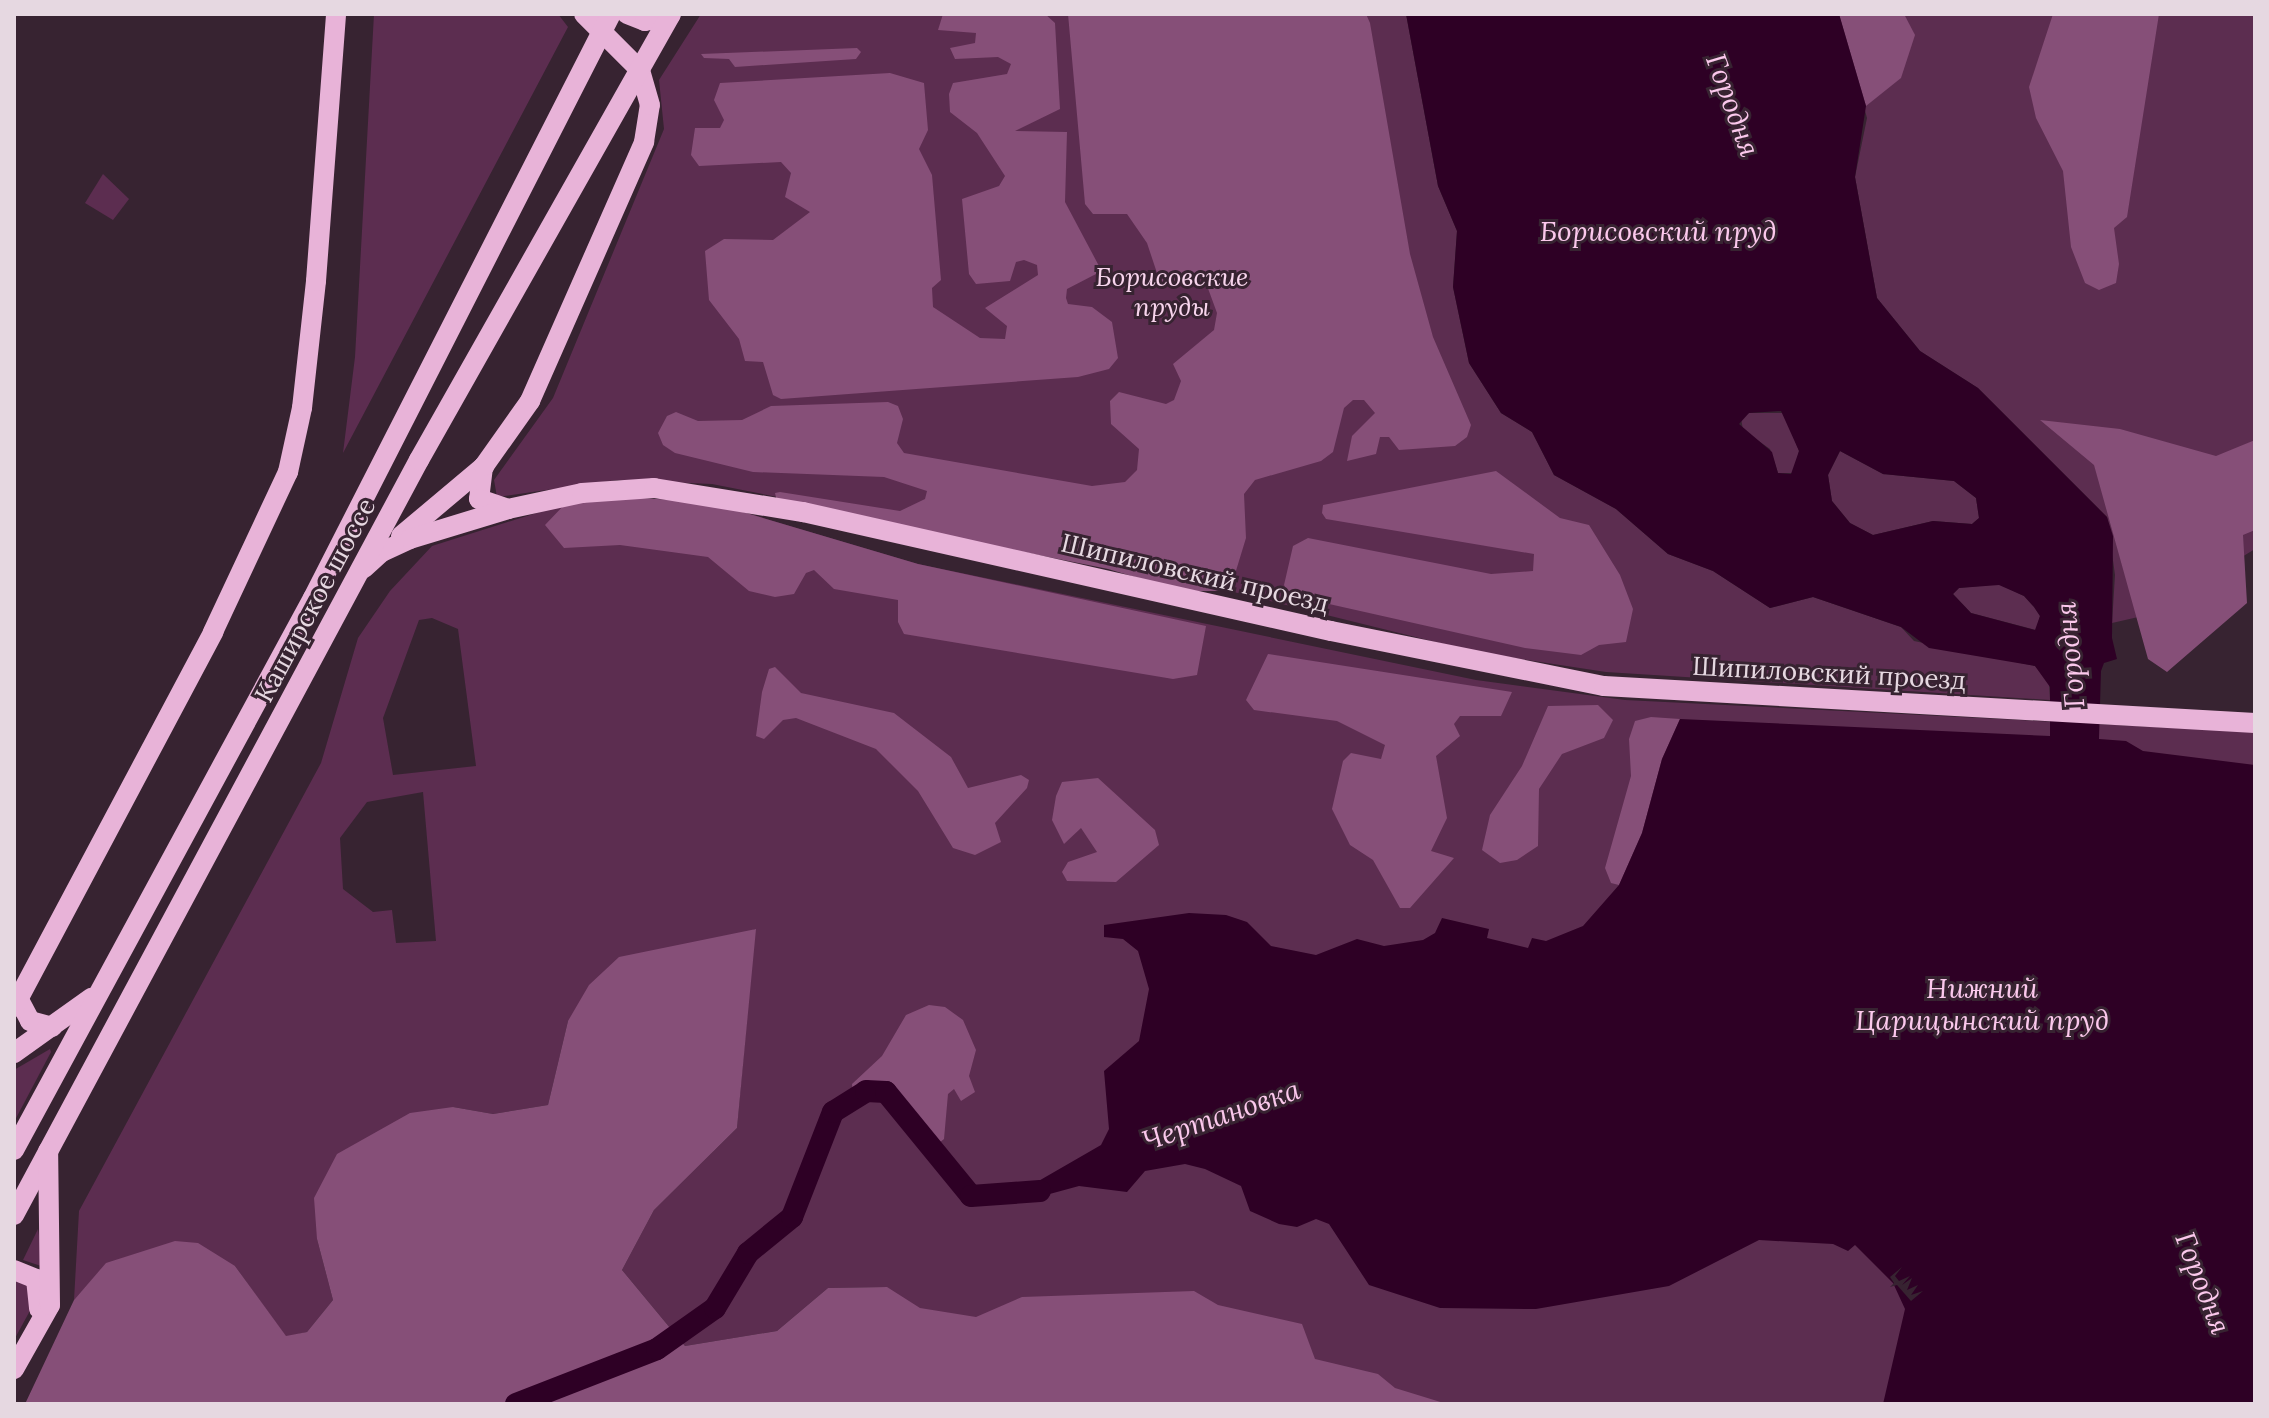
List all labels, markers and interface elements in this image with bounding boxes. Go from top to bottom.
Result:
water label: Городня [1699,49,1767,161]
water label: Борисовский пруд [1540,214,1776,248]
park label: Борисовские пруды [1096,261,1248,322]
street label: Каширское шоссе [248,493,382,707]
street label: Шипиловский проезд [1058,527,1332,619]
water label: Городня [2049,600,2091,710]
street label: Шипиловский проезд [1691,650,1967,696]
water label: Нижний Царицынский пруд [1855,971,2109,1037]
water label: Чертановка [1138,1072,1304,1158]
water label: Городня [2168,1227,2238,1339]

